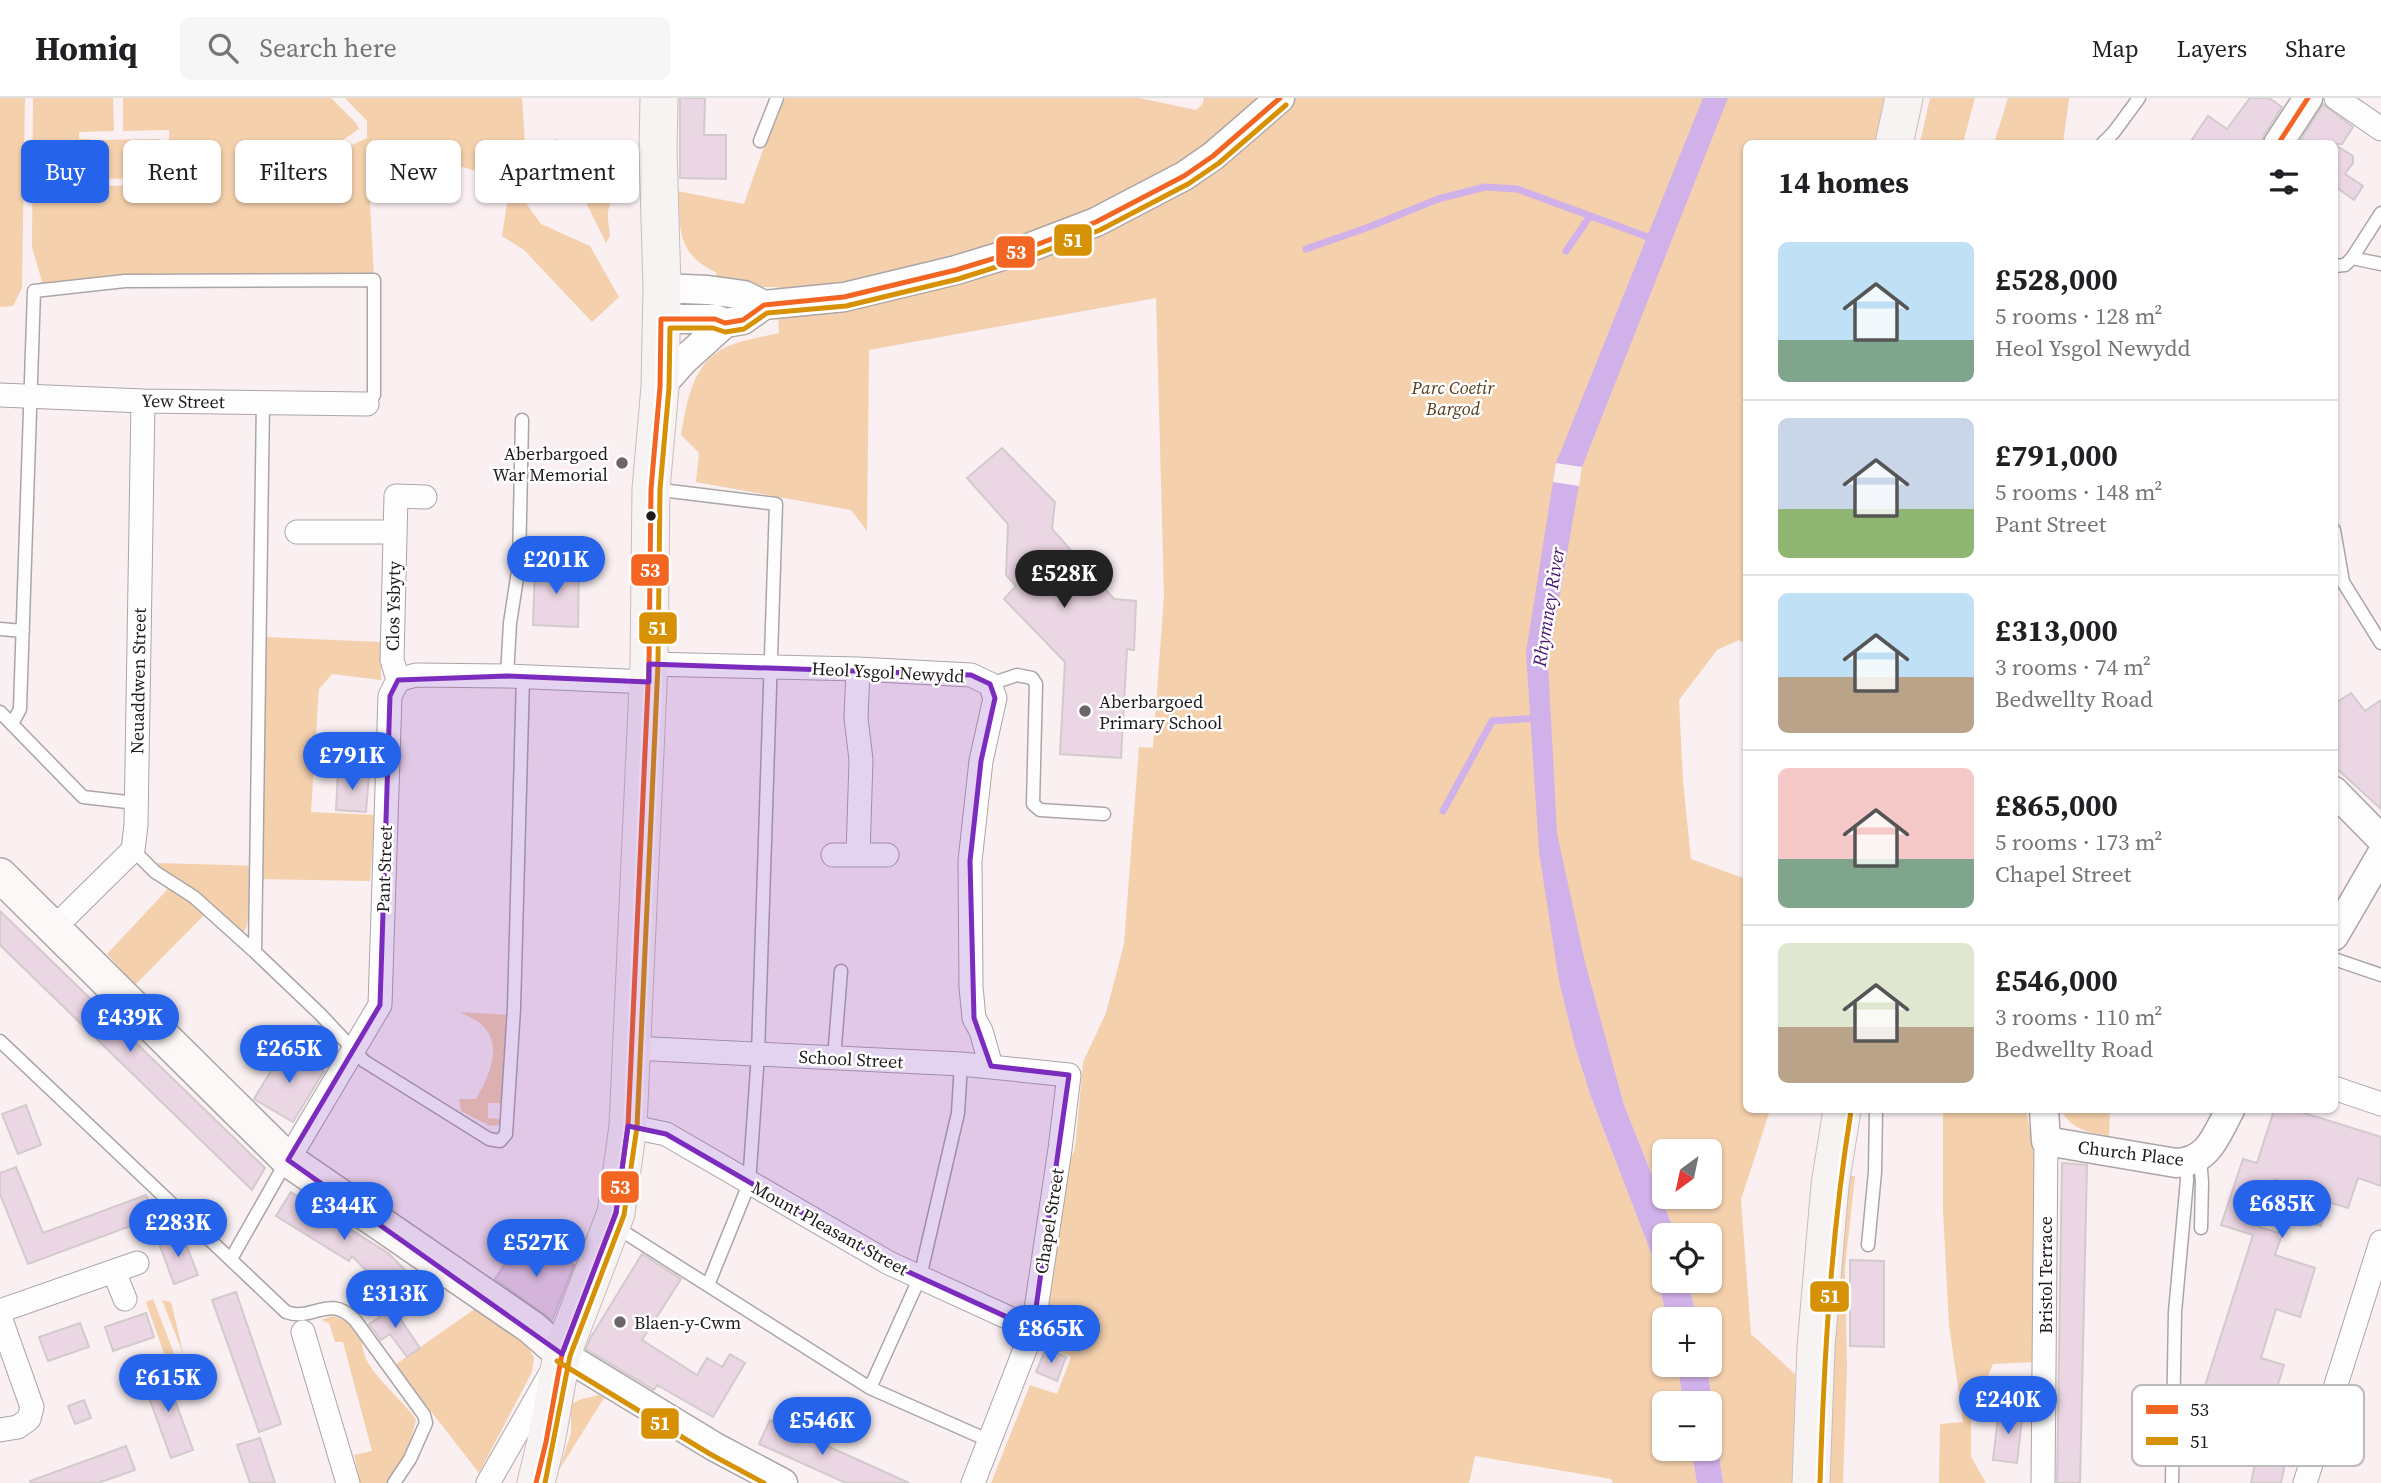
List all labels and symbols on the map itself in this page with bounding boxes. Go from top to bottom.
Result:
line badge: 51 [1053,223,1093,257]
text: 51 [1063,227,1083,253]
line badge: 53 [995,235,1036,269]
text: 53 [1006,239,1026,265]
park label: Parc Coetir Bargod [1411,375,1495,421]
street label: Yew Street [141,388,225,414]
place label: Aberbargoed War Memorial [492,441,608,487]
marker: Aberbargoed War Memorial [614,455,630,471]
unlabelled marker [644,509,658,523]
pin: £201K [507,536,605,596]
water label: Rhymney River [1526,544,1571,670]
pin: £528K [1015,550,1113,610]
line badge: 53 [630,553,670,587]
text: 53 [640,557,660,583]
street label: Clos Ysbyty [380,560,406,651]
street label: Neuaddwen Street [124,608,152,754]
line badge: 51 [638,611,678,645]
text: 51 [648,615,668,641]
street label: Heol Ysgol Newydd [811,656,965,688]
place label: Aberbargoed Primary School [1099,689,1222,735]
marker: Aberbargoed Primary School [1077,703,1093,719]
pin: £791K [303,732,401,792]
street label: Pant Street [370,825,398,913]
pin: £439K [81,995,179,1054]
pin: £265K [240,1026,338,1085]
street label: School Street [798,1044,904,1074]
street label: Church Place [2077,1134,2185,1172]
north arrow [1652,1139,1722,1209]
street label: Chapel Street [1028,1166,1070,1276]
line badge: 53 [600,1170,640,1204]
text: 53 [610,1174,630,1200]
street label: Mount Pleasant Street [747,1175,913,1282]
pin: £685K [2233,1180,2331,1240]
pin: £344K [295,1182,393,1242]
pin: £283K [129,1200,227,1259]
street label: Bristol Terrace [2033,1216,2058,1334]
pin: £527K [487,1220,585,1279]
pin: £313K [346,1270,444,1330]
line badge: 51 [1809,1280,1850,1313]
text: 51 [1820,1283,1840,1309]
pin: £865K [1002,1306,1100,1365]
place label: Blaen-y-Cwm [634,1310,741,1335]
marker: Blaen-y-Cwm [612,1314,628,1330]
pin: £615K [119,1354,217,1414]
pin: £240K [1959,1376,2057,1436]
legend [2132,1385,2364,1466]
text: 53 [2190,1396,2209,1422]
pin: £546K [773,1398,871,1457]
line badge: 51 [640,1407,680,1440]
text: 51 [650,1410,670,1436]
text: 51 [2190,1428,2209,1454]

